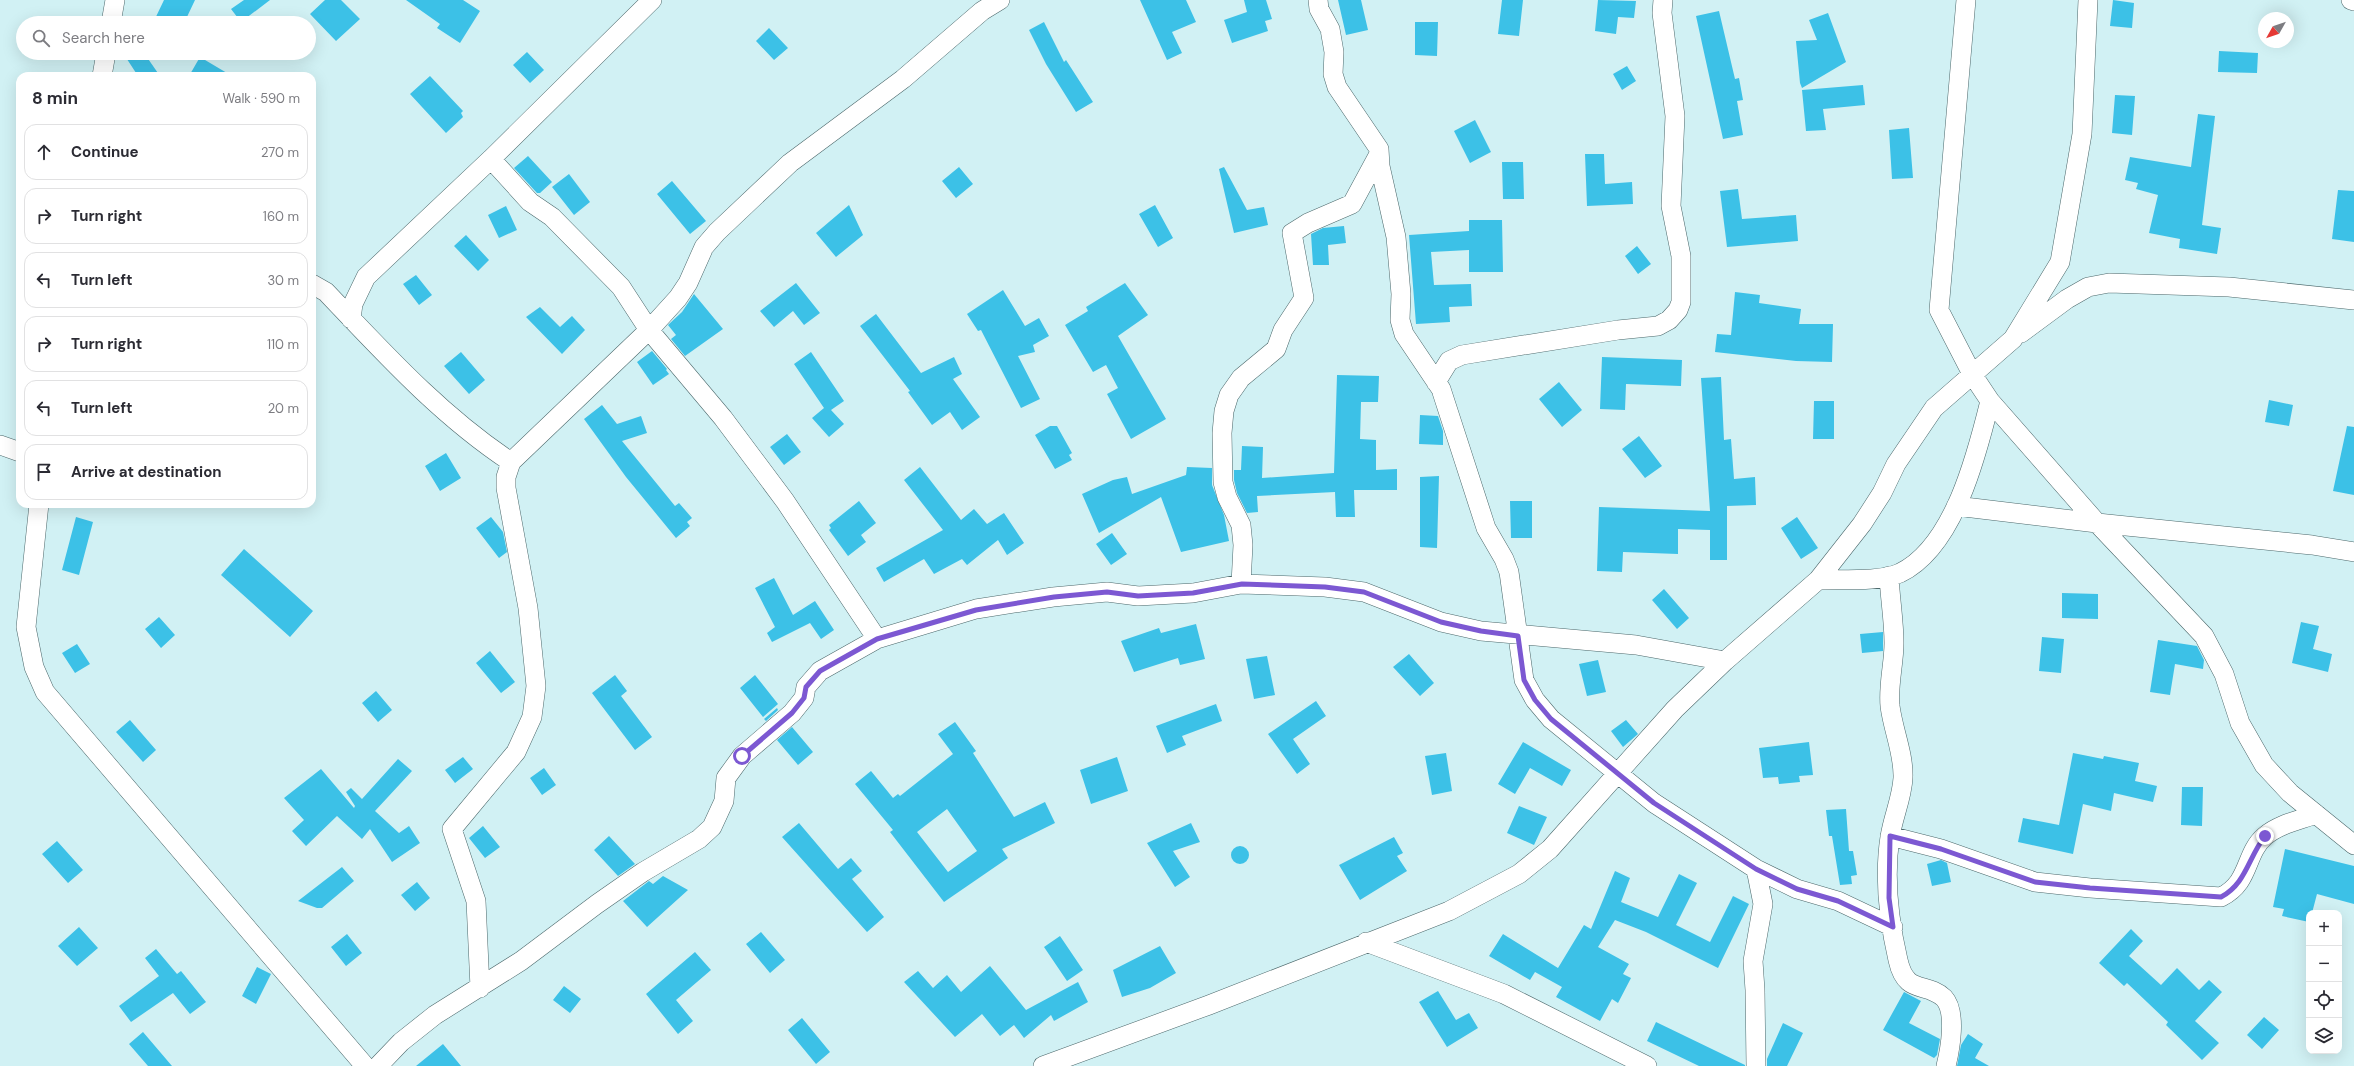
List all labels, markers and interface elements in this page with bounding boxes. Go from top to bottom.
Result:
north arrow [2258,12,2294,48]
search box [16,16,316,60]
icon: search [30,27,52,49]
text: Search here [62,28,145,48]
text: 8 min [32,87,78,109]
text: Walk · 590 m [222,90,300,107]
icon: ahead [33,141,55,163]
text: Continue [71,142,139,162]
text: 270 m [261,144,299,161]
icon: right [33,205,55,227]
text: Turn right [71,206,142,226]
text: 160 m [263,208,299,225]
icon: left [33,269,55,291]
text: Turn left [71,270,132,290]
text: 30 m [267,272,299,289]
icon: right [33,333,55,355]
text: Turn right [71,334,142,354]
text: 110 m [267,336,299,353]
icon: left [33,397,55,419]
text: Turn left [71,398,132,418]
text: 20 m [268,400,299,417]
icon: arrive [33,461,55,483]
text: Arrive at destination [71,462,222,482]
route start [733,747,751,765]
route end [2256,827,2274,845]
map controls [2306,910,2342,1054]
button: + [2306,910,2342,946]
button: − [2306,946,2342,982]
button: locate [2306,982,2342,1018]
button: layers [2306,1018,2342,1054]

